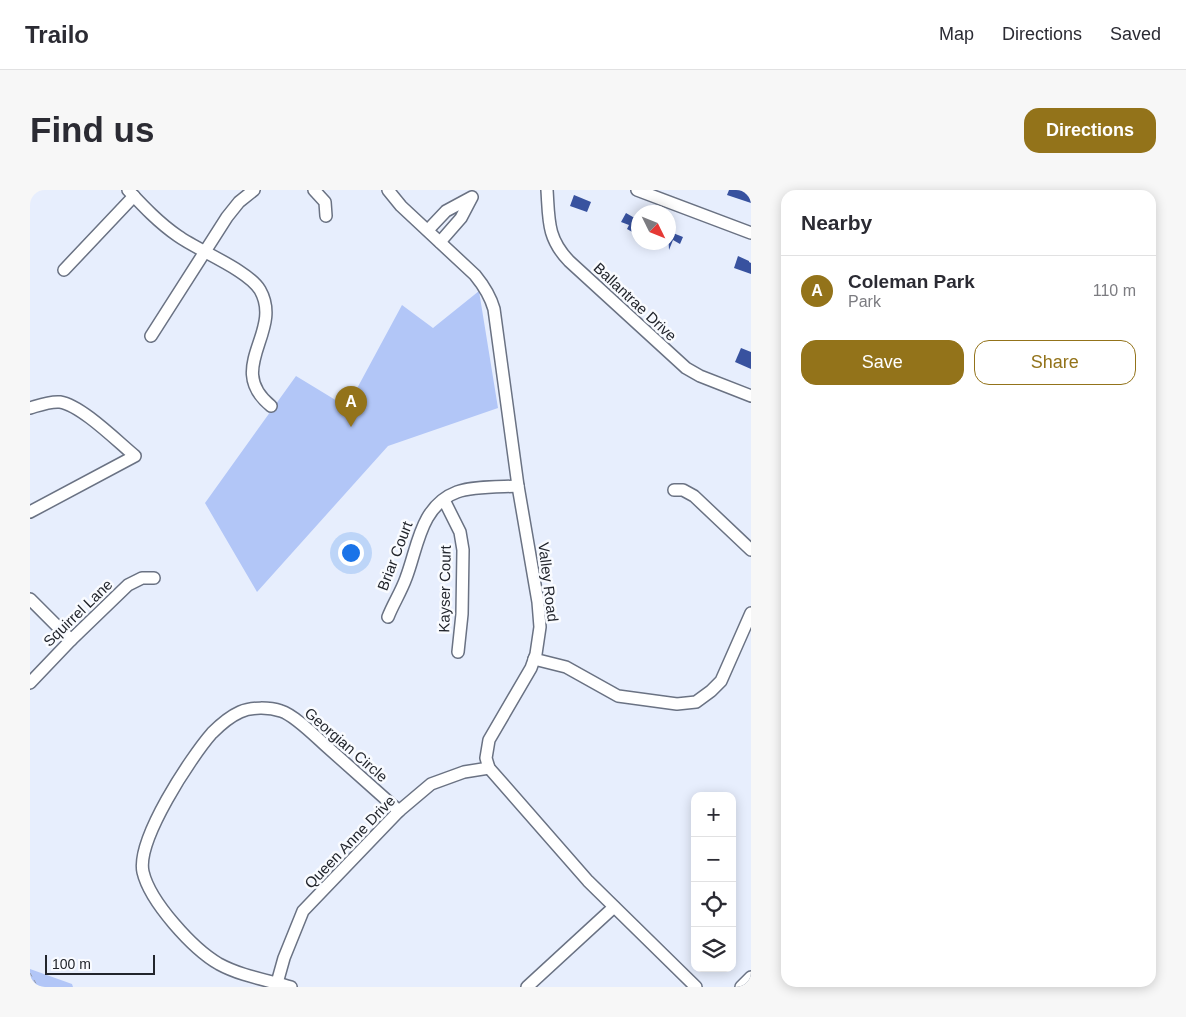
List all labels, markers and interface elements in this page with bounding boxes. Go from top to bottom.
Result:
text: Trailo [25,21,89,48]
text: Map [939,24,974,44]
text: Directions [1002,24,1082,44]
text: Saved [1110,24,1161,44]
button: Directions [1024,108,1156,153]
text: Find us [30,110,154,149]
north arrow [631,205,676,250]
text: Nearby [801,211,872,234]
street label: Ballantrae Drive [591,259,680,344]
text: Coleman Park [848,271,975,292]
text: A [811,282,823,299]
text: 110 m [1093,282,1136,299]
text: Park [848,293,881,310]
button: Save [801,340,964,385]
button: Share [974,340,1136,385]
pin: A [335,386,367,427]
street label: Briar Court [374,518,416,593]
your location [338,540,364,566]
street label: Valley Road [535,541,562,623]
street label: Kayser Court [435,544,454,633]
street label: Squirrel Lane [40,576,116,650]
street label: Georgian Circle [301,704,391,785]
street label: Queen Anne Drive [301,792,398,892]
map controls [691,792,736,972]
button: + [691,792,736,837]
button: − [691,837,736,882]
button: locate [691,882,736,927]
button: layers [691,927,736,972]
scale bar [45,952,155,975]
text: 100 m [52,956,91,972]

